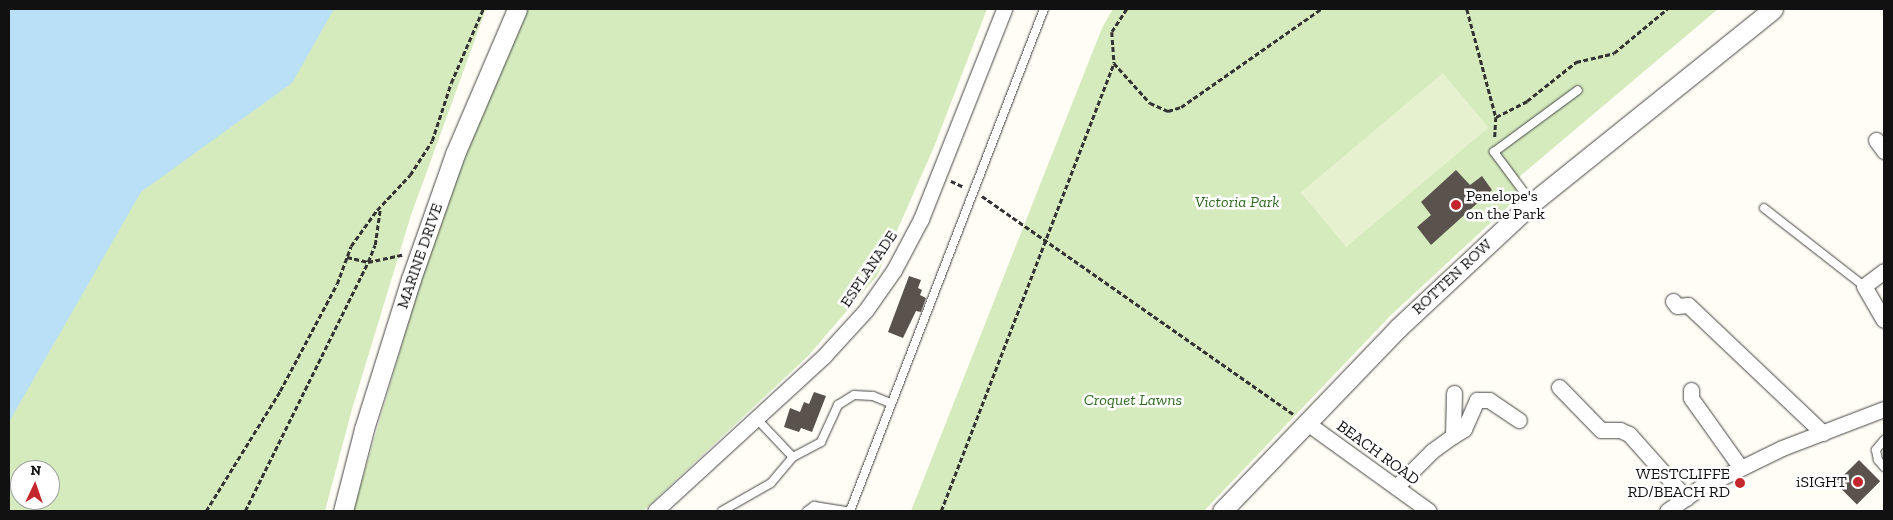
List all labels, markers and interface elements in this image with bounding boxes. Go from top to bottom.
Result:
place label: Penelope's on the Park [1466,186,1545,224]
park label: Victoria Park [1195,192,1279,212]
marker: Penelope's on the Park [1450,199,1462,211]
street label: MARINE DRIVE [393,201,447,311]
street label: ESPLANADE [836,227,902,311]
street label: ROTTEN ROW [1408,235,1496,319]
park label: Croquet Lawns [1084,390,1182,410]
street label: BEACH ROAD [1333,417,1423,489]
north arrow [10,460,60,510]
text: N [30,462,42,479]
place label: WESTCLIFFE RD/BEACH RD [1627,464,1730,502]
place label: iSIGHT [1796,472,1847,492]
marker: iSIGHT [1851,475,1865,489]
marker: WESTCLIFFE RD/BEACH RD [1734,477,1746,489]

